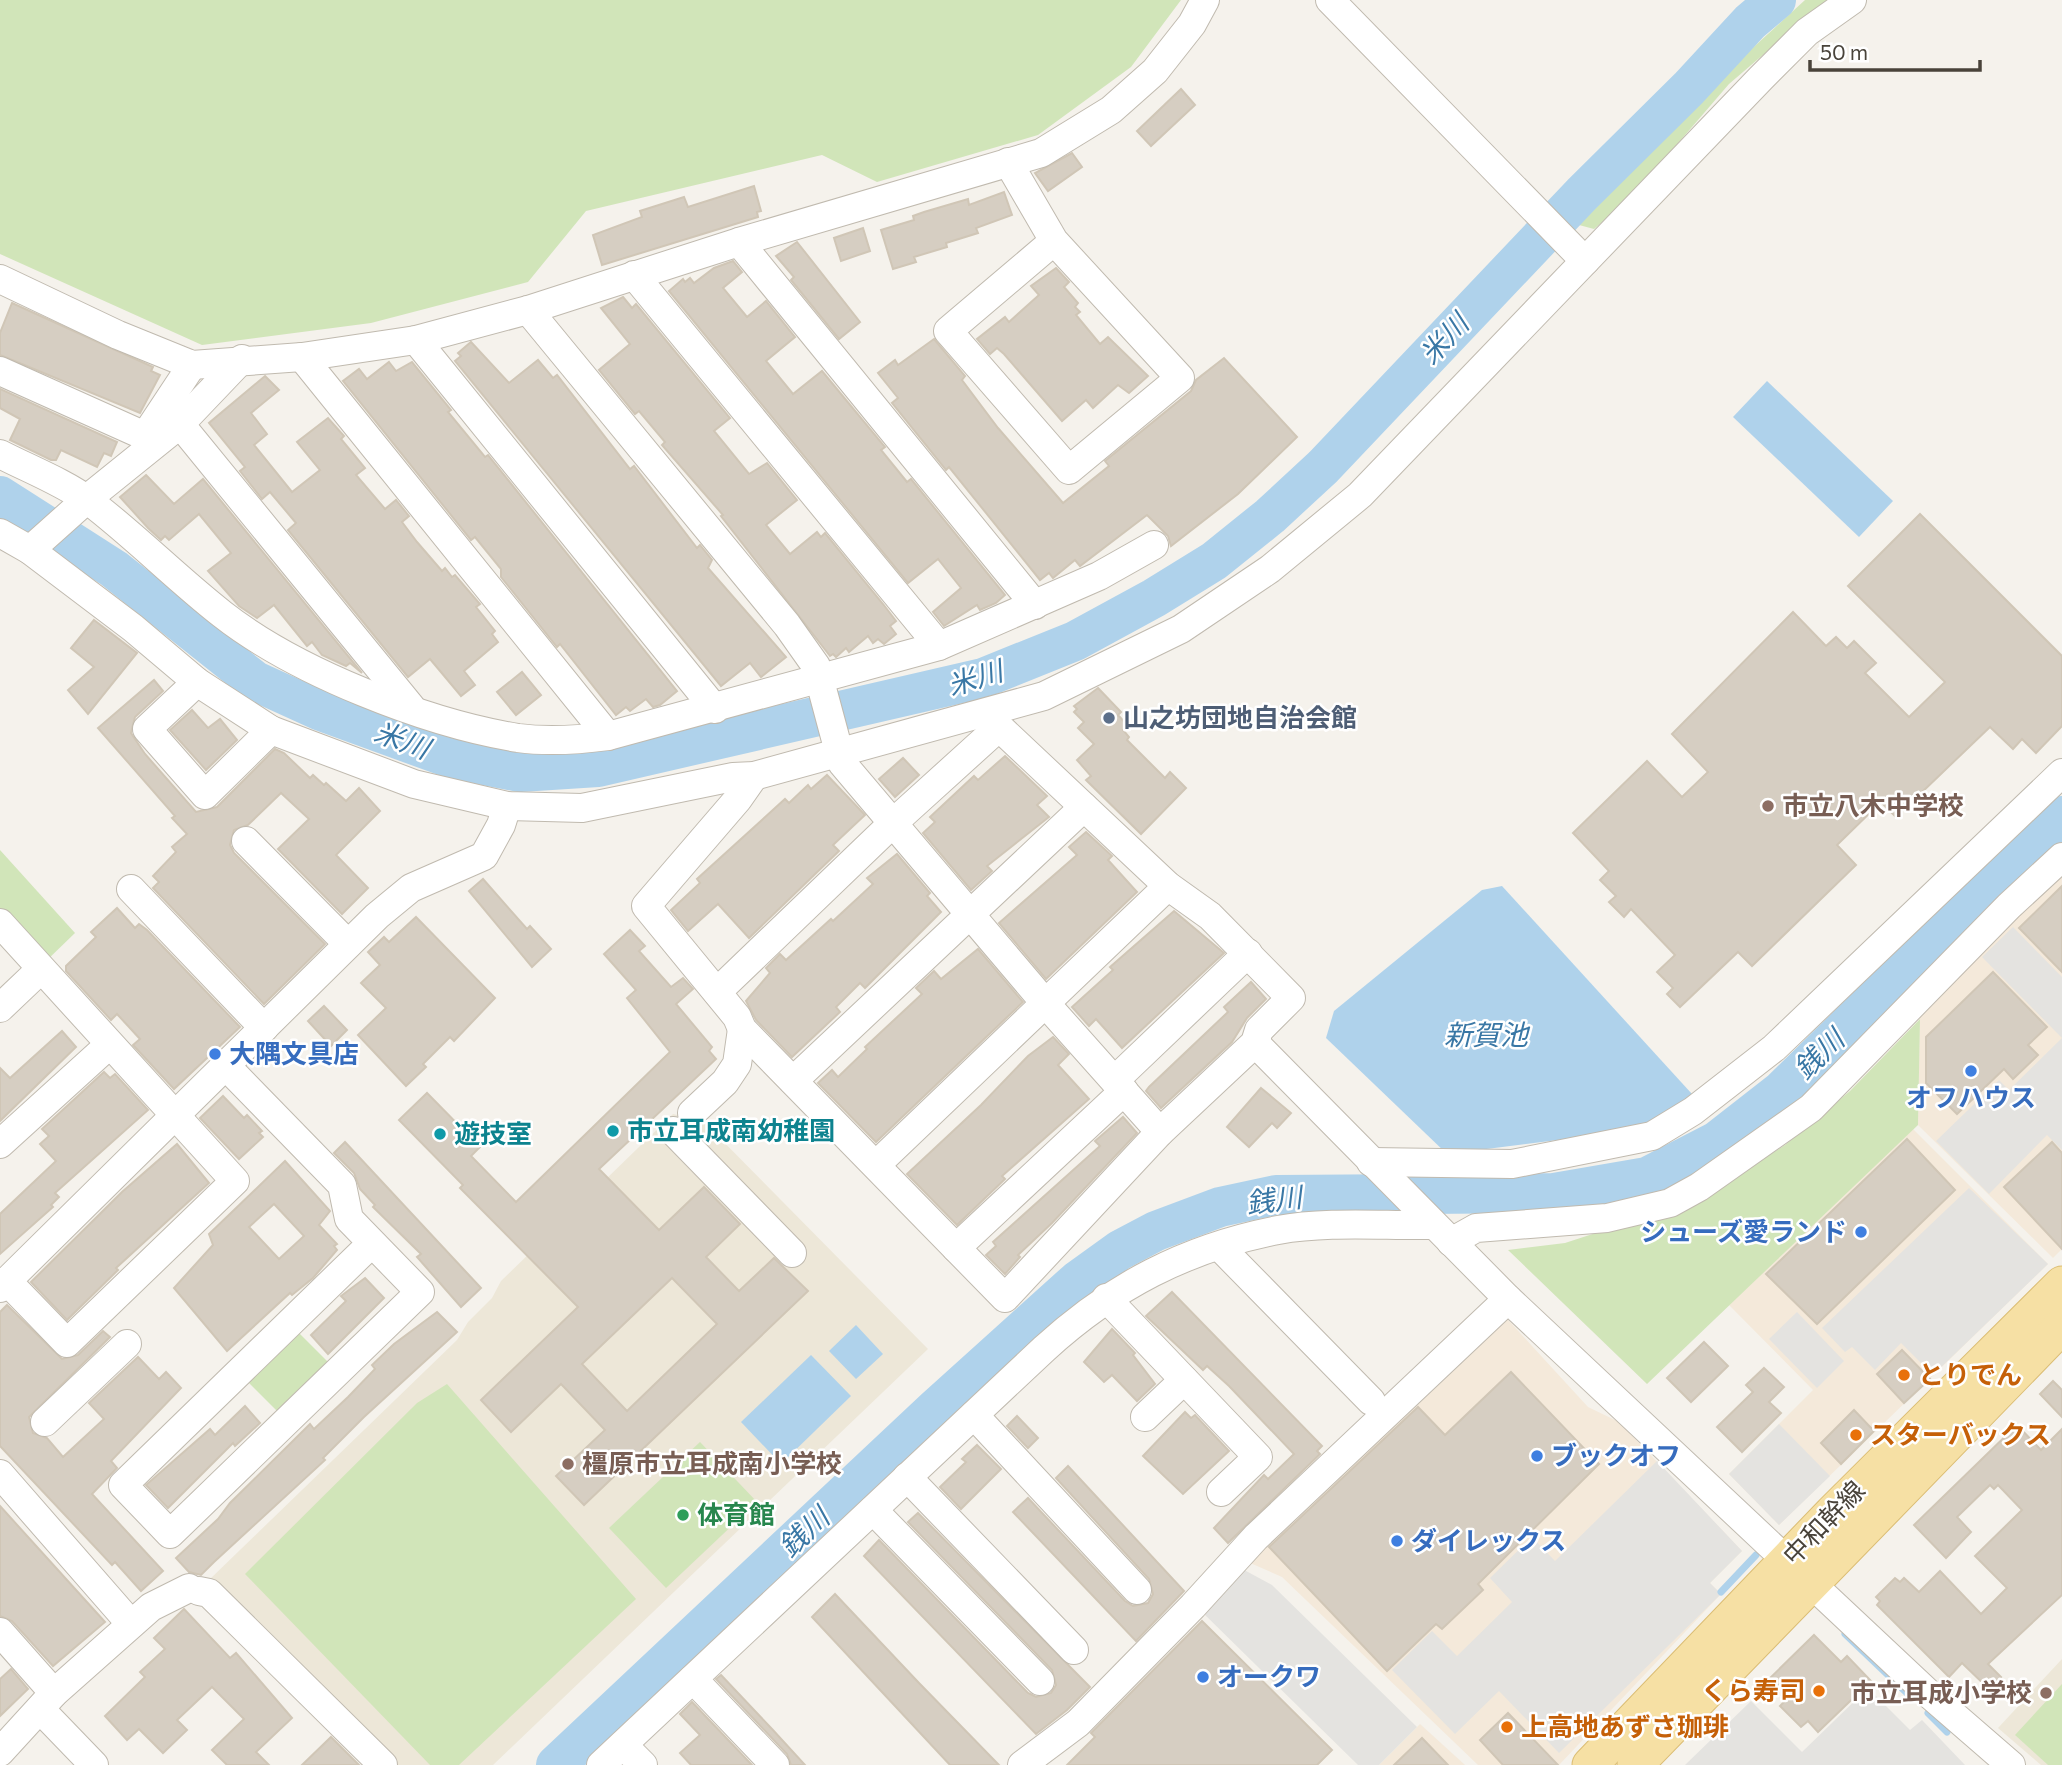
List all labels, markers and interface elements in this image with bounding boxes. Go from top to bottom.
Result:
scale bar [1810,28,1980,72]
text: 50 m [1820,39,1868,64]
water label: 米川 [1412,304,1477,370]
water label: 米川 [943,652,1009,701]
place label: 山之坊団地自治会館 [1123,701,1357,732]
marker: 山之坊団地自治会館 [1101,710,1117,726]
water label: 米川 [370,714,437,766]
place label: 市立八木中学校 [1782,789,1964,820]
marker: 市立八木中学校 [1760,798,1776,814]
water label: 新賀池 [1444,1017,1531,1051]
water label: 銭川 [1786,1020,1852,1085]
place label: 大隅文具店 [229,1037,359,1068]
marker: 大隅文具店 [207,1046,223,1062]
marker: オフハウス [1963,1063,1979,1079]
place label: オフハウス [1906,1081,2036,1112]
place label: 市立耳成南幼稚園 [627,1114,835,1145]
place label: 遊技室 [454,1117,532,1148]
marker: 市立耳成南幼稚園 [605,1123,621,1139]
marker: 遊技室 [432,1126,448,1142]
water label: 銭川 [1244,1178,1307,1219]
place label: シューズ愛ランド [1640,1215,1847,1246]
marker: シューズ愛ランド [1853,1224,1869,1240]
place label: とりでん [1918,1358,2022,1389]
marker: とりでん [1896,1367,1912,1383]
place label: スターバックス [1870,1418,2051,1449]
marker: スターバックス [1848,1427,1864,1443]
place label: ブックオフ [1551,1439,1681,1470]
place label: 橿原市立耳成南小学校 [582,1447,842,1478]
marker: ブックオフ [1529,1448,1545,1464]
marker: 橿原市立耳成南小学校 [560,1456,576,1472]
street label: 中和幹線 [1776,1474,1870,1570]
place label: 体育館 [697,1498,775,1529]
water label: 銭川 [771,1498,838,1563]
marker: 体育館 [675,1507,691,1523]
place label: ダイレックス [1411,1524,1566,1555]
marker: ダイレックス [1389,1533,1405,1549]
place label: オークワ [1217,1660,1321,1691]
marker: オークワ [1195,1669,1211,1685]
place label: くら寿司 [1701,1674,1805,1705]
place label: 市立耳成小学校 [1850,1676,2032,1707]
marker: くら寿司 [1811,1683,1827,1699]
marker: 市立耳成小学校 [2038,1685,2054,1701]
place label: 上高地あずさ珈琲 [1521,1710,1729,1741]
marker: 上高地あずさ珈琲 [1499,1719,1515,1735]

